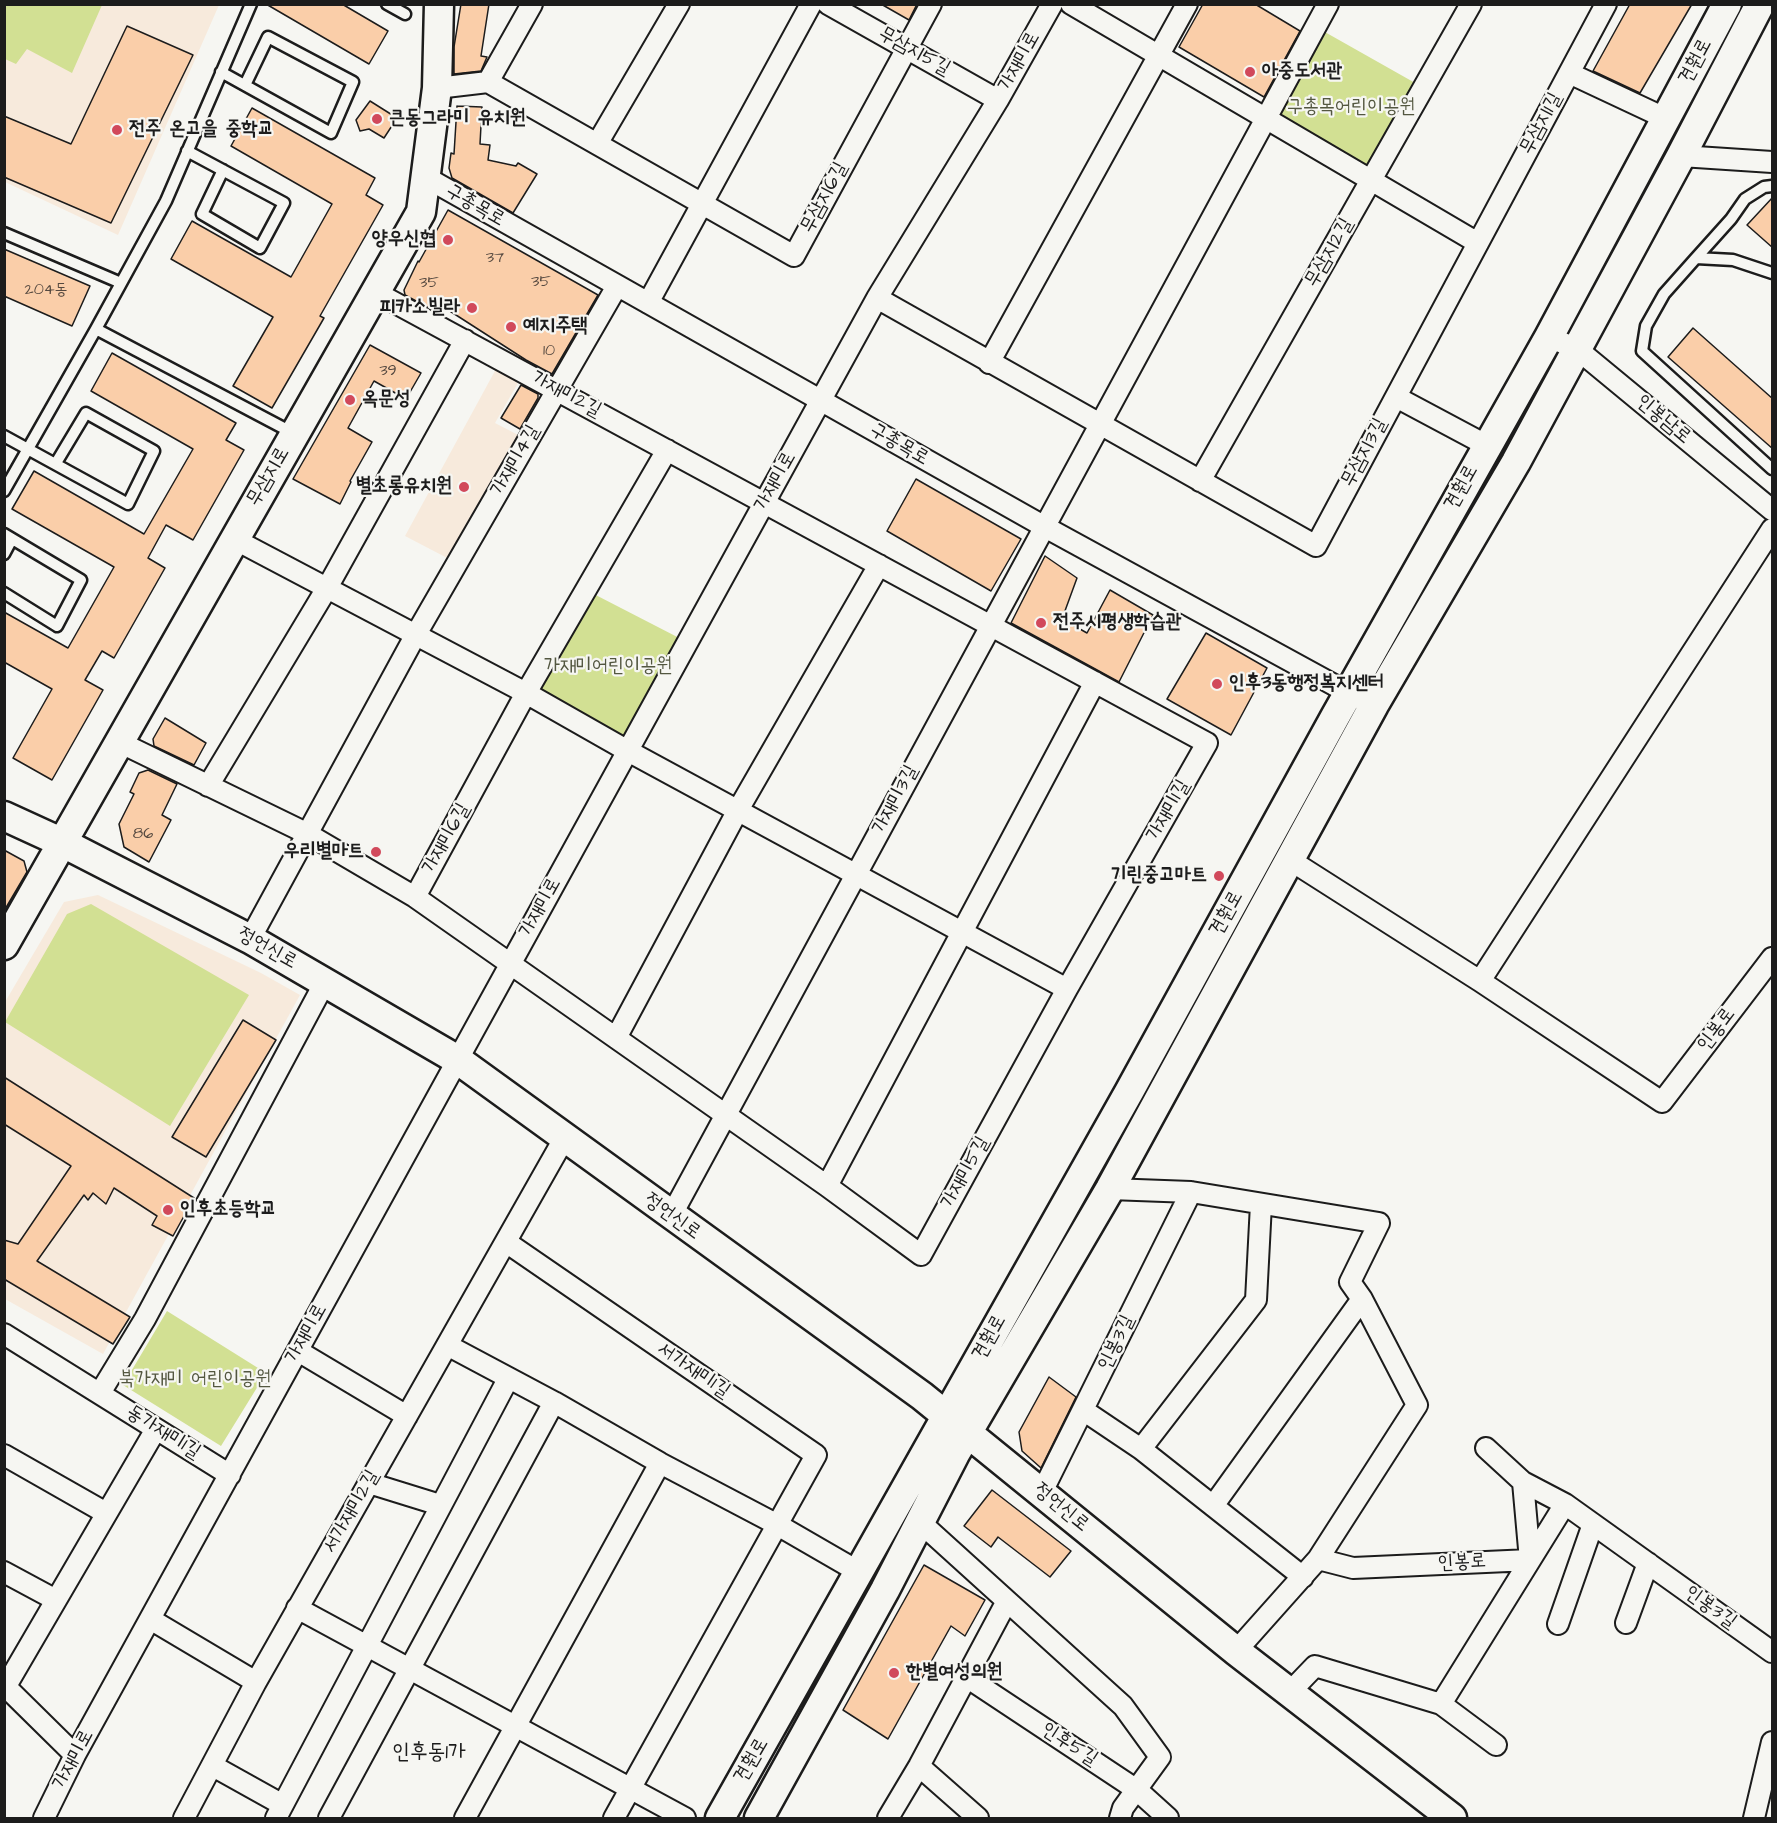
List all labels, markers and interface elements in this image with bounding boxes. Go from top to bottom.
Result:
street label: 무삼지5길 [874,22,954,82]
street label: 가재미로 [994,28,1046,96]
street label: 견훤로 [1674,35,1718,89]
place label: 아중도서관 [1262,60,1342,84]
marker: 아중도서관 [1243,65,1257,79]
street label: 무삼지1길 [1516,89,1568,159]
park label: 구총목어린이공원 [1287,96,1415,120]
place label: 큰동그라미 유치원 [389,107,526,131]
marker: 큰동그라미 유치원 [370,112,384,126]
place label: 전주 온고을 중학교 [129,118,274,142]
marker: 전주 온고을 중학교 [110,123,124,137]
street label: 무삼지6길 [796,158,854,238]
street label: 구총목로 [441,180,509,232]
street label: 무삼지2길 [1301,214,1359,292]
place label: 양우신협 [372,228,436,252]
marker: 양우신협 [441,233,455,247]
house number: 37 [486,249,504,269]
house number: 35 [531,273,551,293]
house number: 35 [419,274,439,294]
house number: 204동 [24,281,68,301]
place label: 피카소빌라 [380,296,460,320]
marker: 피카소빌라 [465,301,479,315]
place label: 예지주택 [523,315,587,339]
marker: 예지주택 [504,320,518,334]
house number: 10 [543,342,555,362]
house number: 39 [379,362,397,382]
street label: 가재미2길 [527,367,605,423]
place label: 옥문성 [362,388,410,412]
street label: 인봉남로 [1631,390,1695,450]
marker: 옥문성 [343,393,357,407]
street label: 무삼지3길 [1337,414,1393,492]
street label: 구총목로 [865,419,933,471]
street label: 가재미4길 [486,421,546,501]
street label: 무삼지로 [243,443,295,511]
street label: 가재미로 [750,448,802,516]
street label: 견훤로 [1440,461,1484,515]
place label: 별초롱유치원 [355,475,452,499]
marker: 별초롱유치원 [457,480,471,494]
place label: 전주시평생학습관 [1053,611,1182,635]
marker: 전주시평생학습관 [1034,616,1048,630]
park label: 가재미어린이공원 [544,655,672,679]
place label: 인후3동행정복지센터 [1229,672,1384,696]
marker: 인후3동행정복지센터 [1210,677,1224,691]
street label: 가재미3길 [868,761,924,839]
street label: 가재미1길 [1142,776,1196,846]
street label: 가재미6길 [418,800,476,878]
house number: 86 [133,825,153,845]
place label: 우리별마트 [284,840,364,864]
marker: 우리별마트 [369,845,383,859]
place label: 기린중고마트 [1110,864,1207,888]
marker: 기린중고마트 [1212,869,1226,883]
street label: 가재미로 [515,874,567,942]
street label: 견훤로 [1205,887,1249,941]
street label: 정언신로 [233,923,301,975]
street label: 인봉로 [1693,1003,1741,1057]
street label: 가재미5길 [936,1133,996,1213]
street label: 정언신로 [639,1188,705,1246]
place label: 인후초등학교 [180,1198,277,1222]
marker: 인후초등학교 [161,1203,175,1217]
street label: 가재미로 [281,1300,333,1368]
street label: 견훤로 [968,1311,1012,1365]
street label: 인봉3길 [1093,1311,1141,1375]
street label: 서가재미1길 [652,1338,734,1404]
park label: 북가재미 어린이공원 [119,1368,271,1392]
street label: 동가재미1길 [121,1401,205,1465]
street label: 서가재미2길 [319,1466,385,1558]
street label: 정언신로 [1028,1478,1094,1538]
street label: 인봉로 [1437,1550,1487,1576]
street label: 인봉3길 [1679,1581,1741,1635]
place label: 한별여성의원 [906,1661,1003,1685]
marker: 한별여성의원 [887,1666,901,1680]
street label: 인후5길 [1036,1718,1102,1772]
street label: 가재미로 [48,1726,100,1794]
street label: 견훤로 [730,1734,774,1788]
district label: 인후동1가 [392,1740,466,1766]

